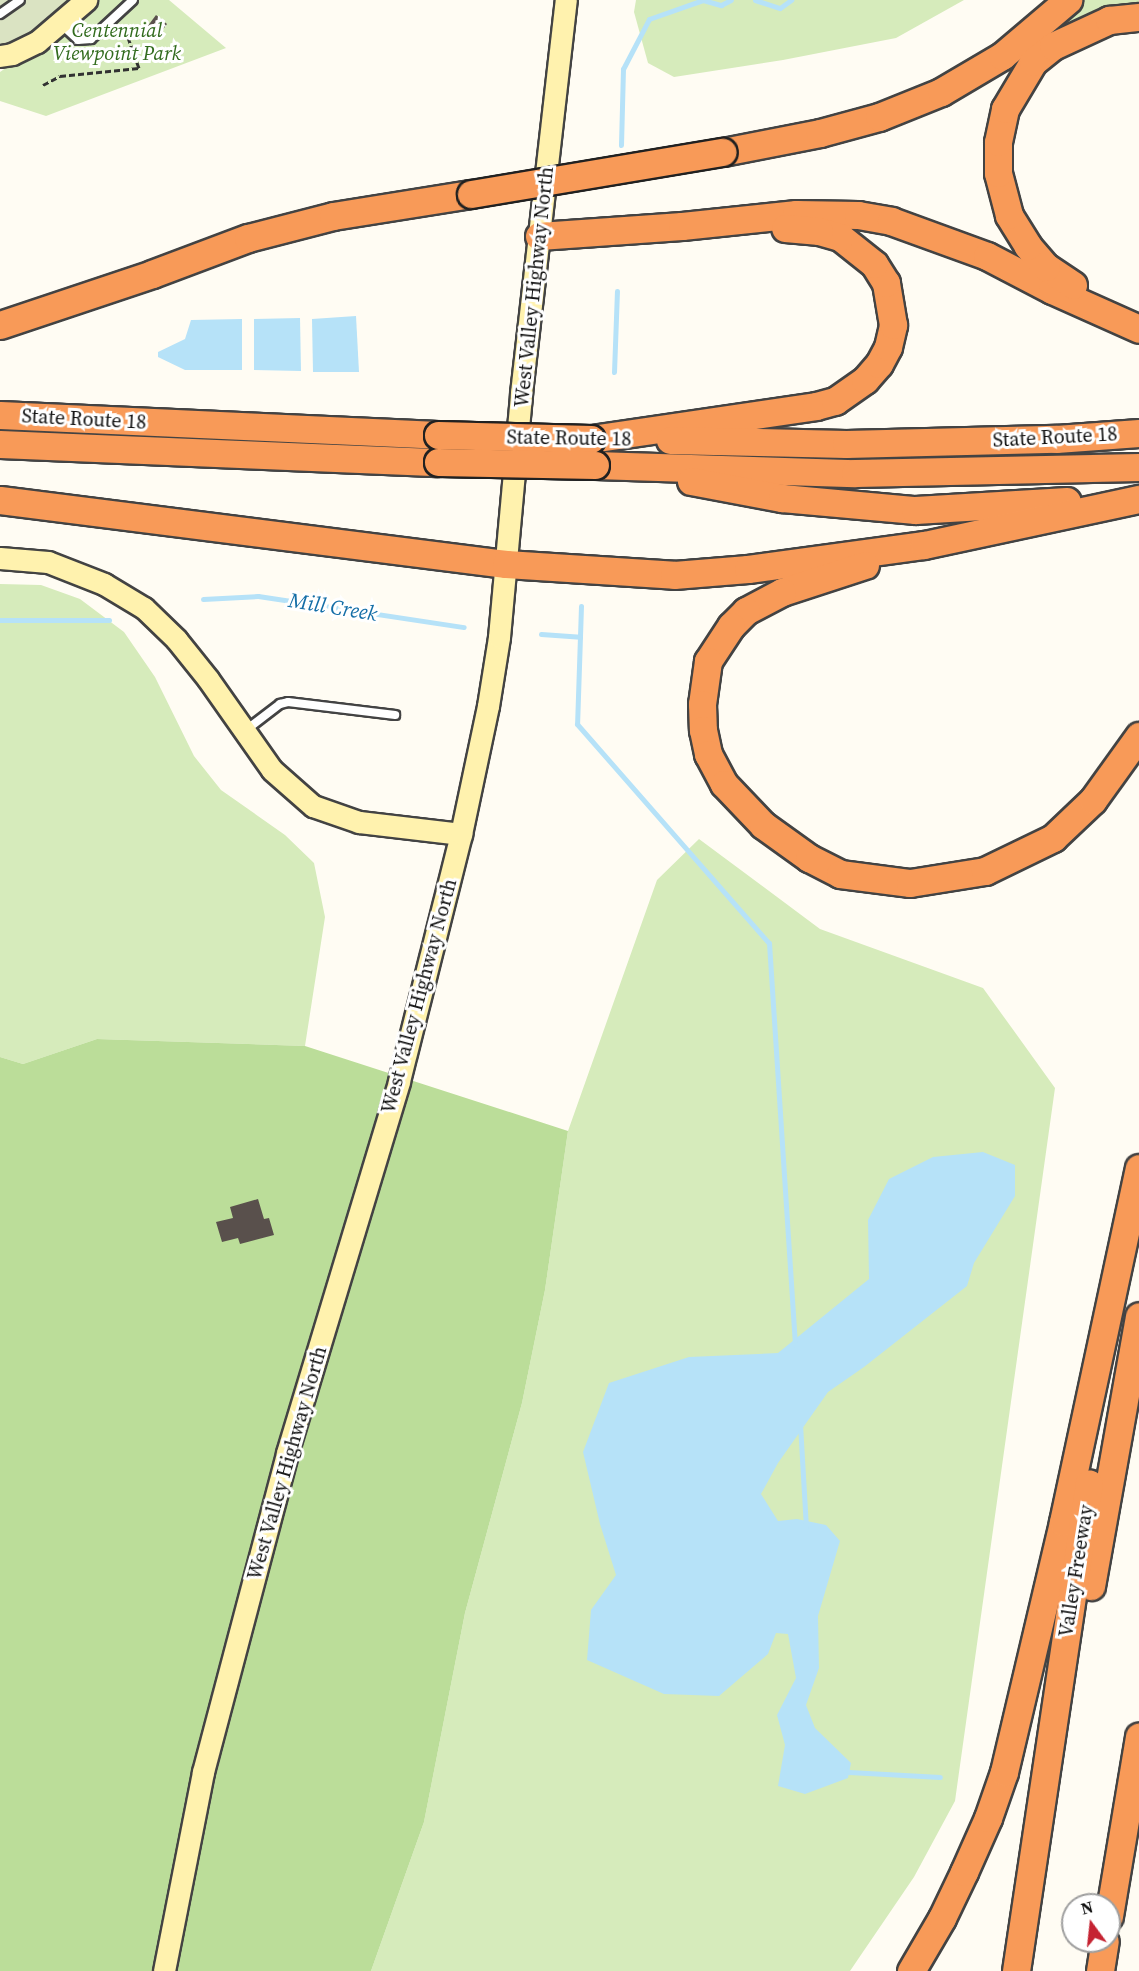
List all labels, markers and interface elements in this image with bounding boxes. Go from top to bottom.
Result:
park label: Centennial Viewpoint Park [53,19,181,66]
street label: West Valley Highway North [509,165,559,409]
street label: State Route 18 [21,404,147,434]
street label: State Route 18 [992,422,1118,452]
street label: State Route 18 [506,425,632,451]
water label: Mill Creek [287,588,379,626]
street label: West Valley Highway North [376,876,462,1116]
street label: West Valley Highway North [242,1343,332,1583]
street label: Valley Freeway [1054,1503,1098,1639]
north arrow [1061,1893,1121,1953]
text: N [1078,1895,1095,1920]

